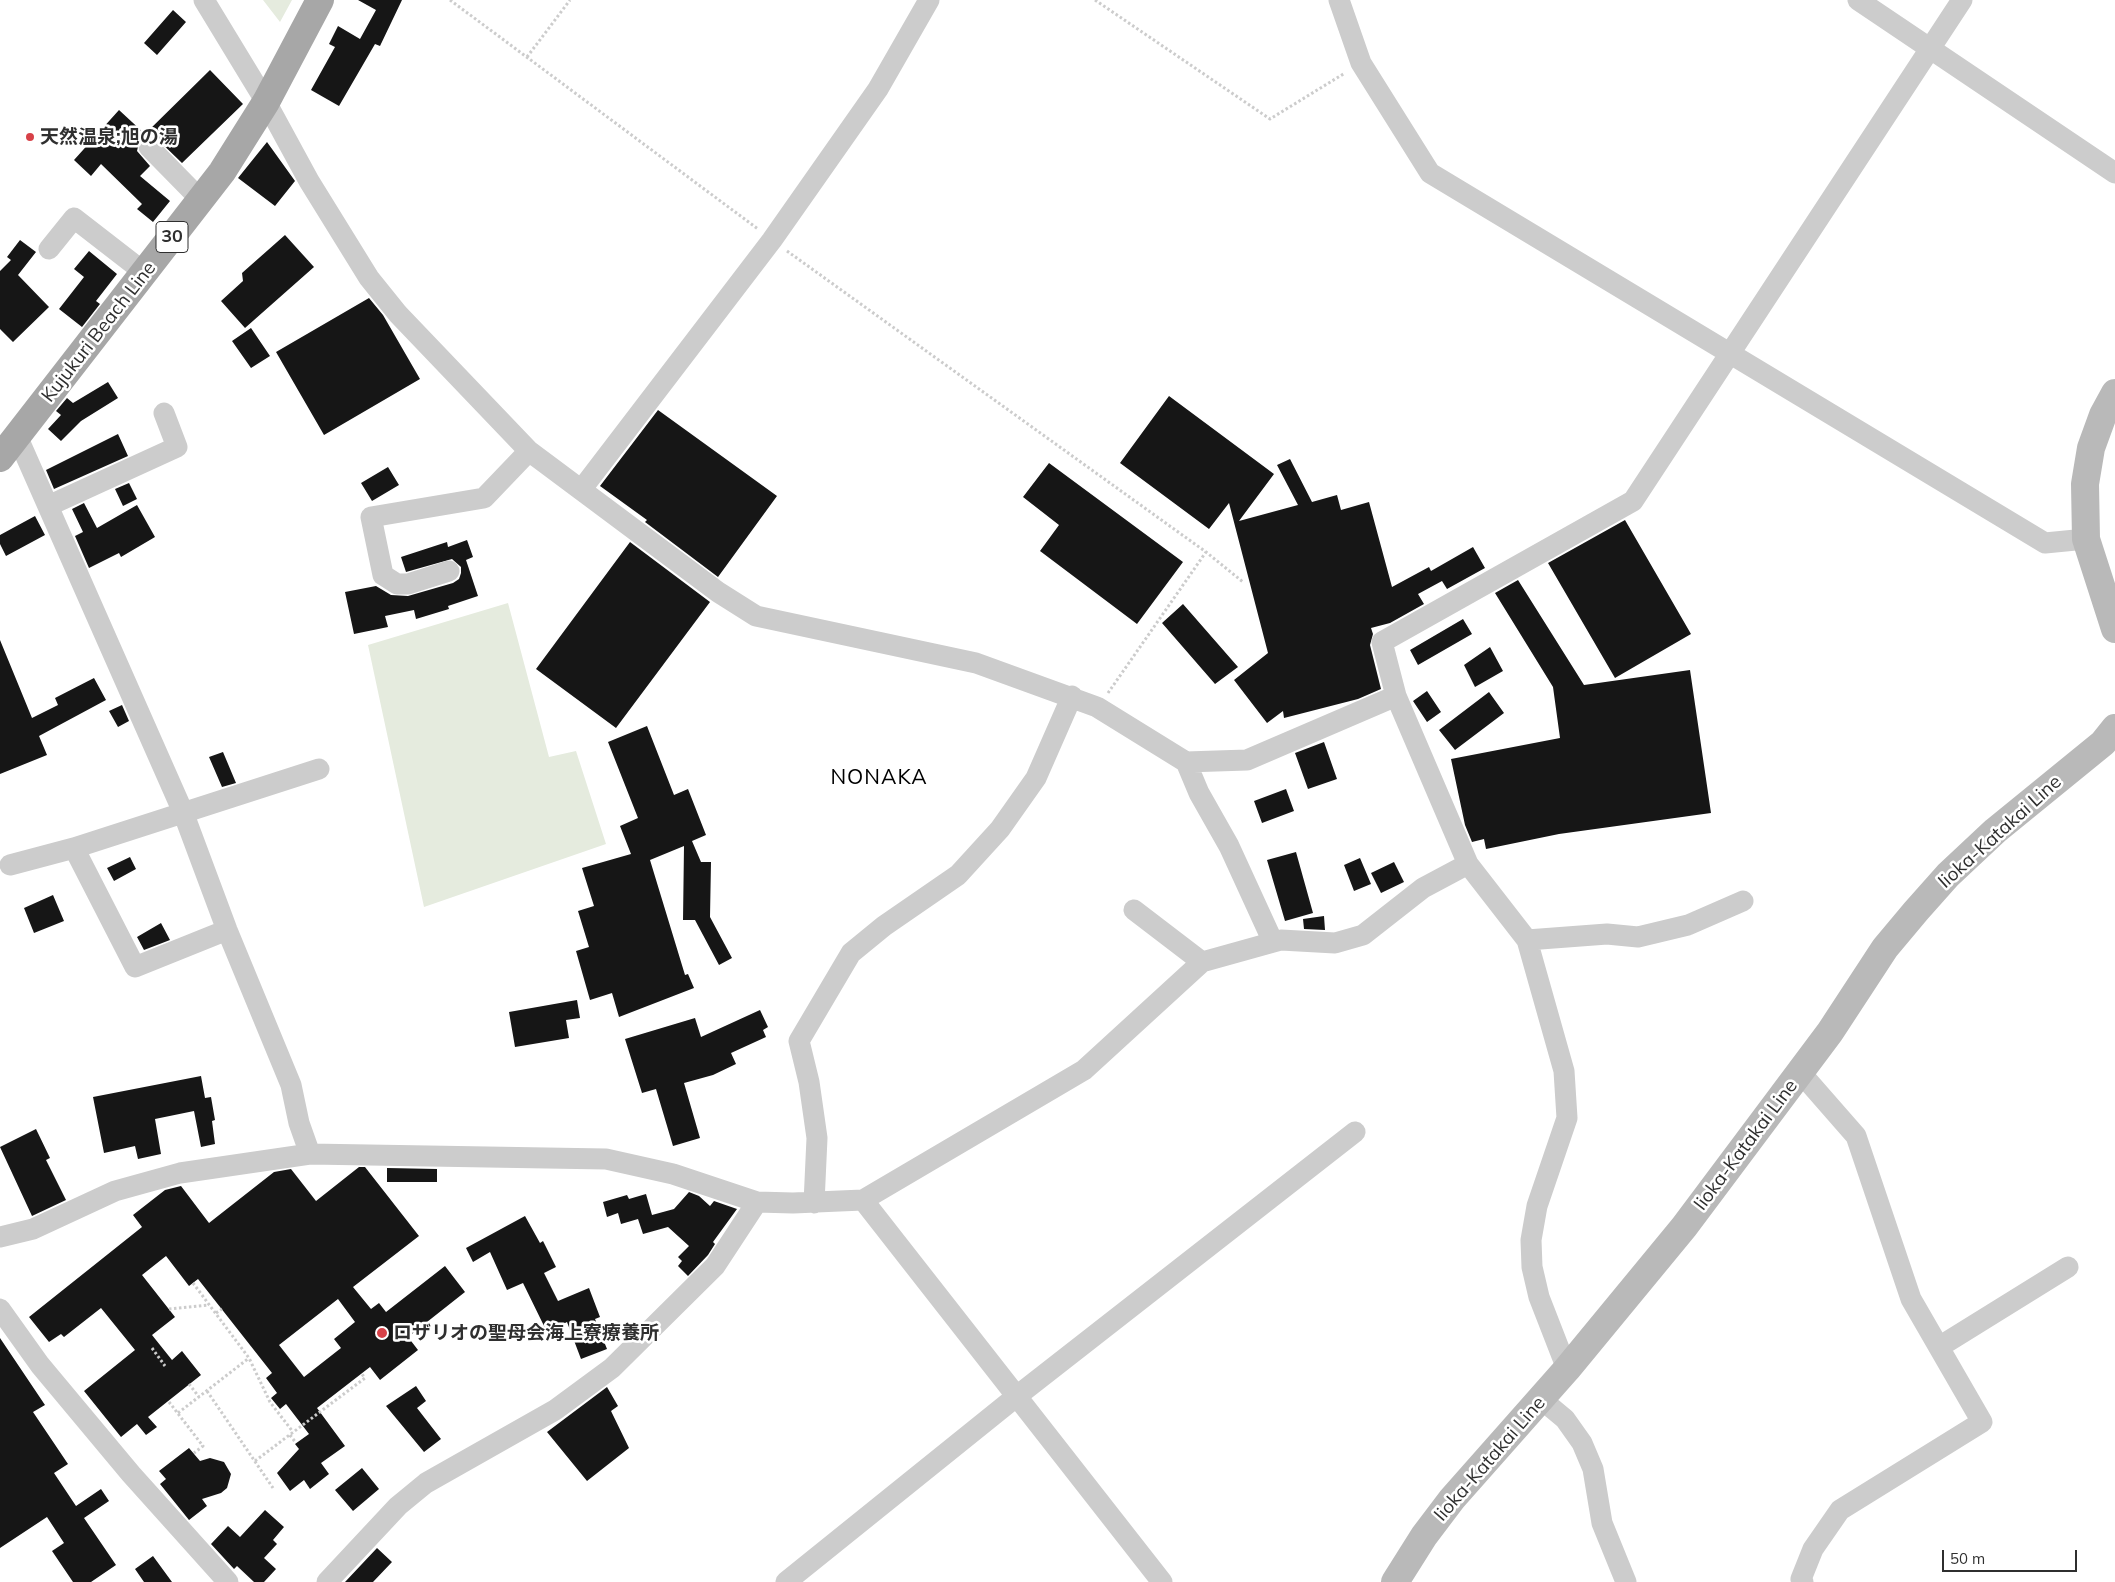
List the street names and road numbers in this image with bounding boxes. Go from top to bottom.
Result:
road number: 30 [156,222,188,252]
street label: Kujukuri Beach Line [37,257,161,407]
street label: Iioka-Katakai Line [1934,771,2066,893]
street label: Iioka-Katakai Line [1689,1075,1803,1215]
street label: Iioka-Katakai Line [1430,1392,1550,1526]

